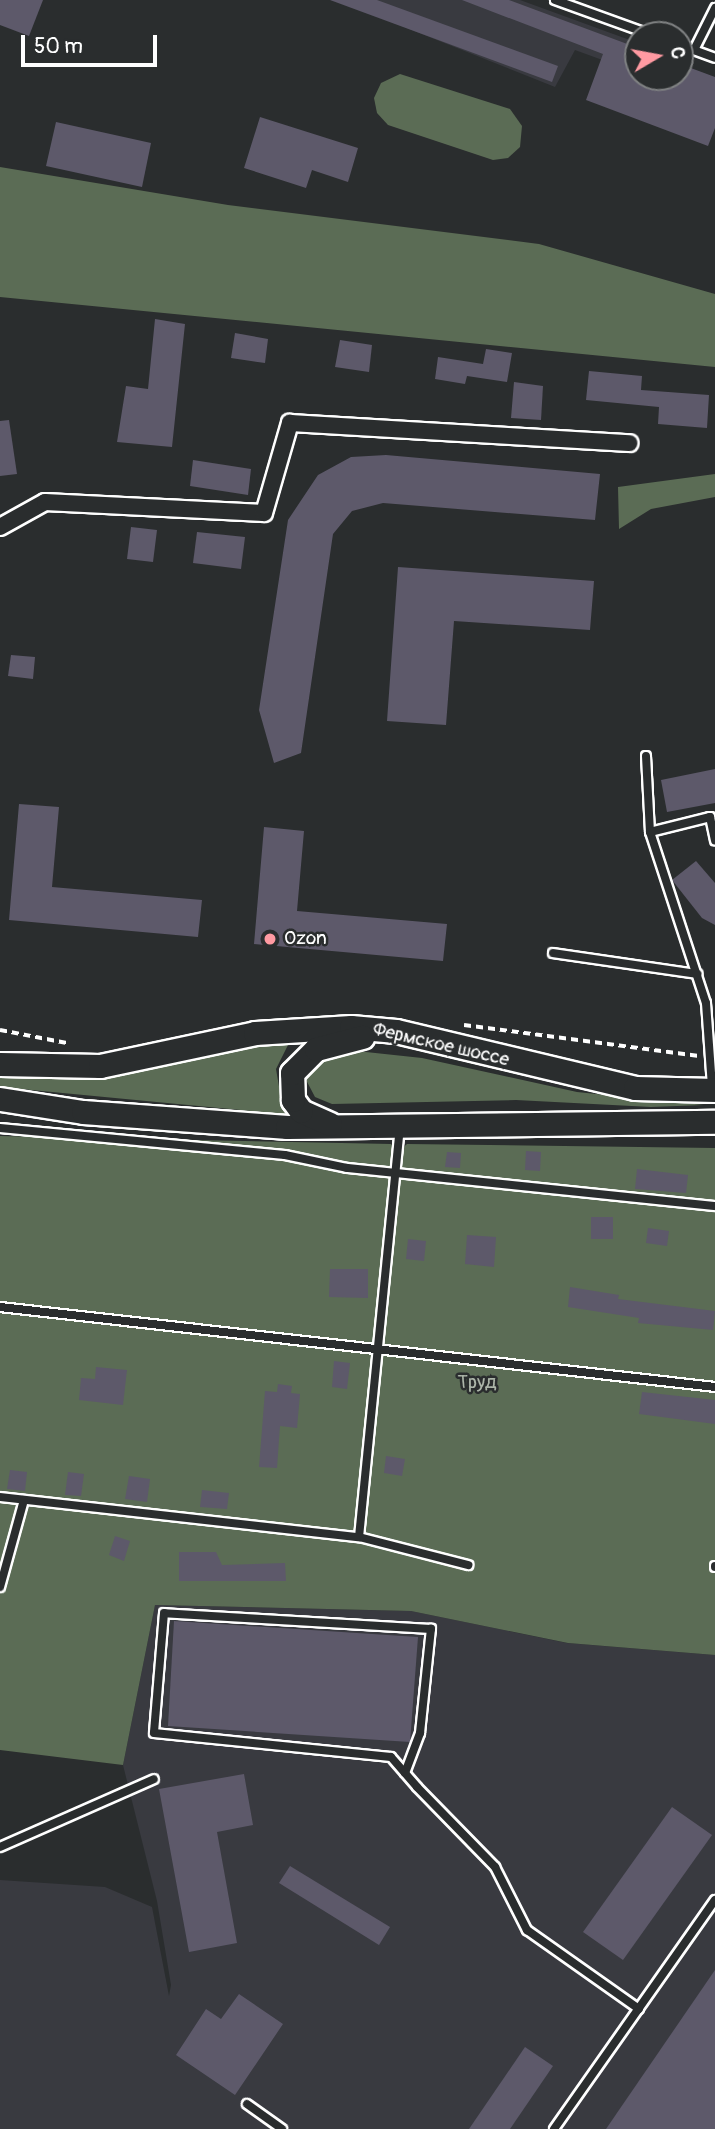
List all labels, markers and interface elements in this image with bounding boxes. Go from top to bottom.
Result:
scale bar [24,21,161,65]
north arrow [624,21,694,91]
text: 50 m [34,33,83,60]
text: С [665,45,691,61]
place label: Ozon [284,928,327,950]
marker: Ozon [262,931,278,947]
street label: Фермское шоссе [371,1018,511,1072]
park label: Труд [457,1372,497,1394]

